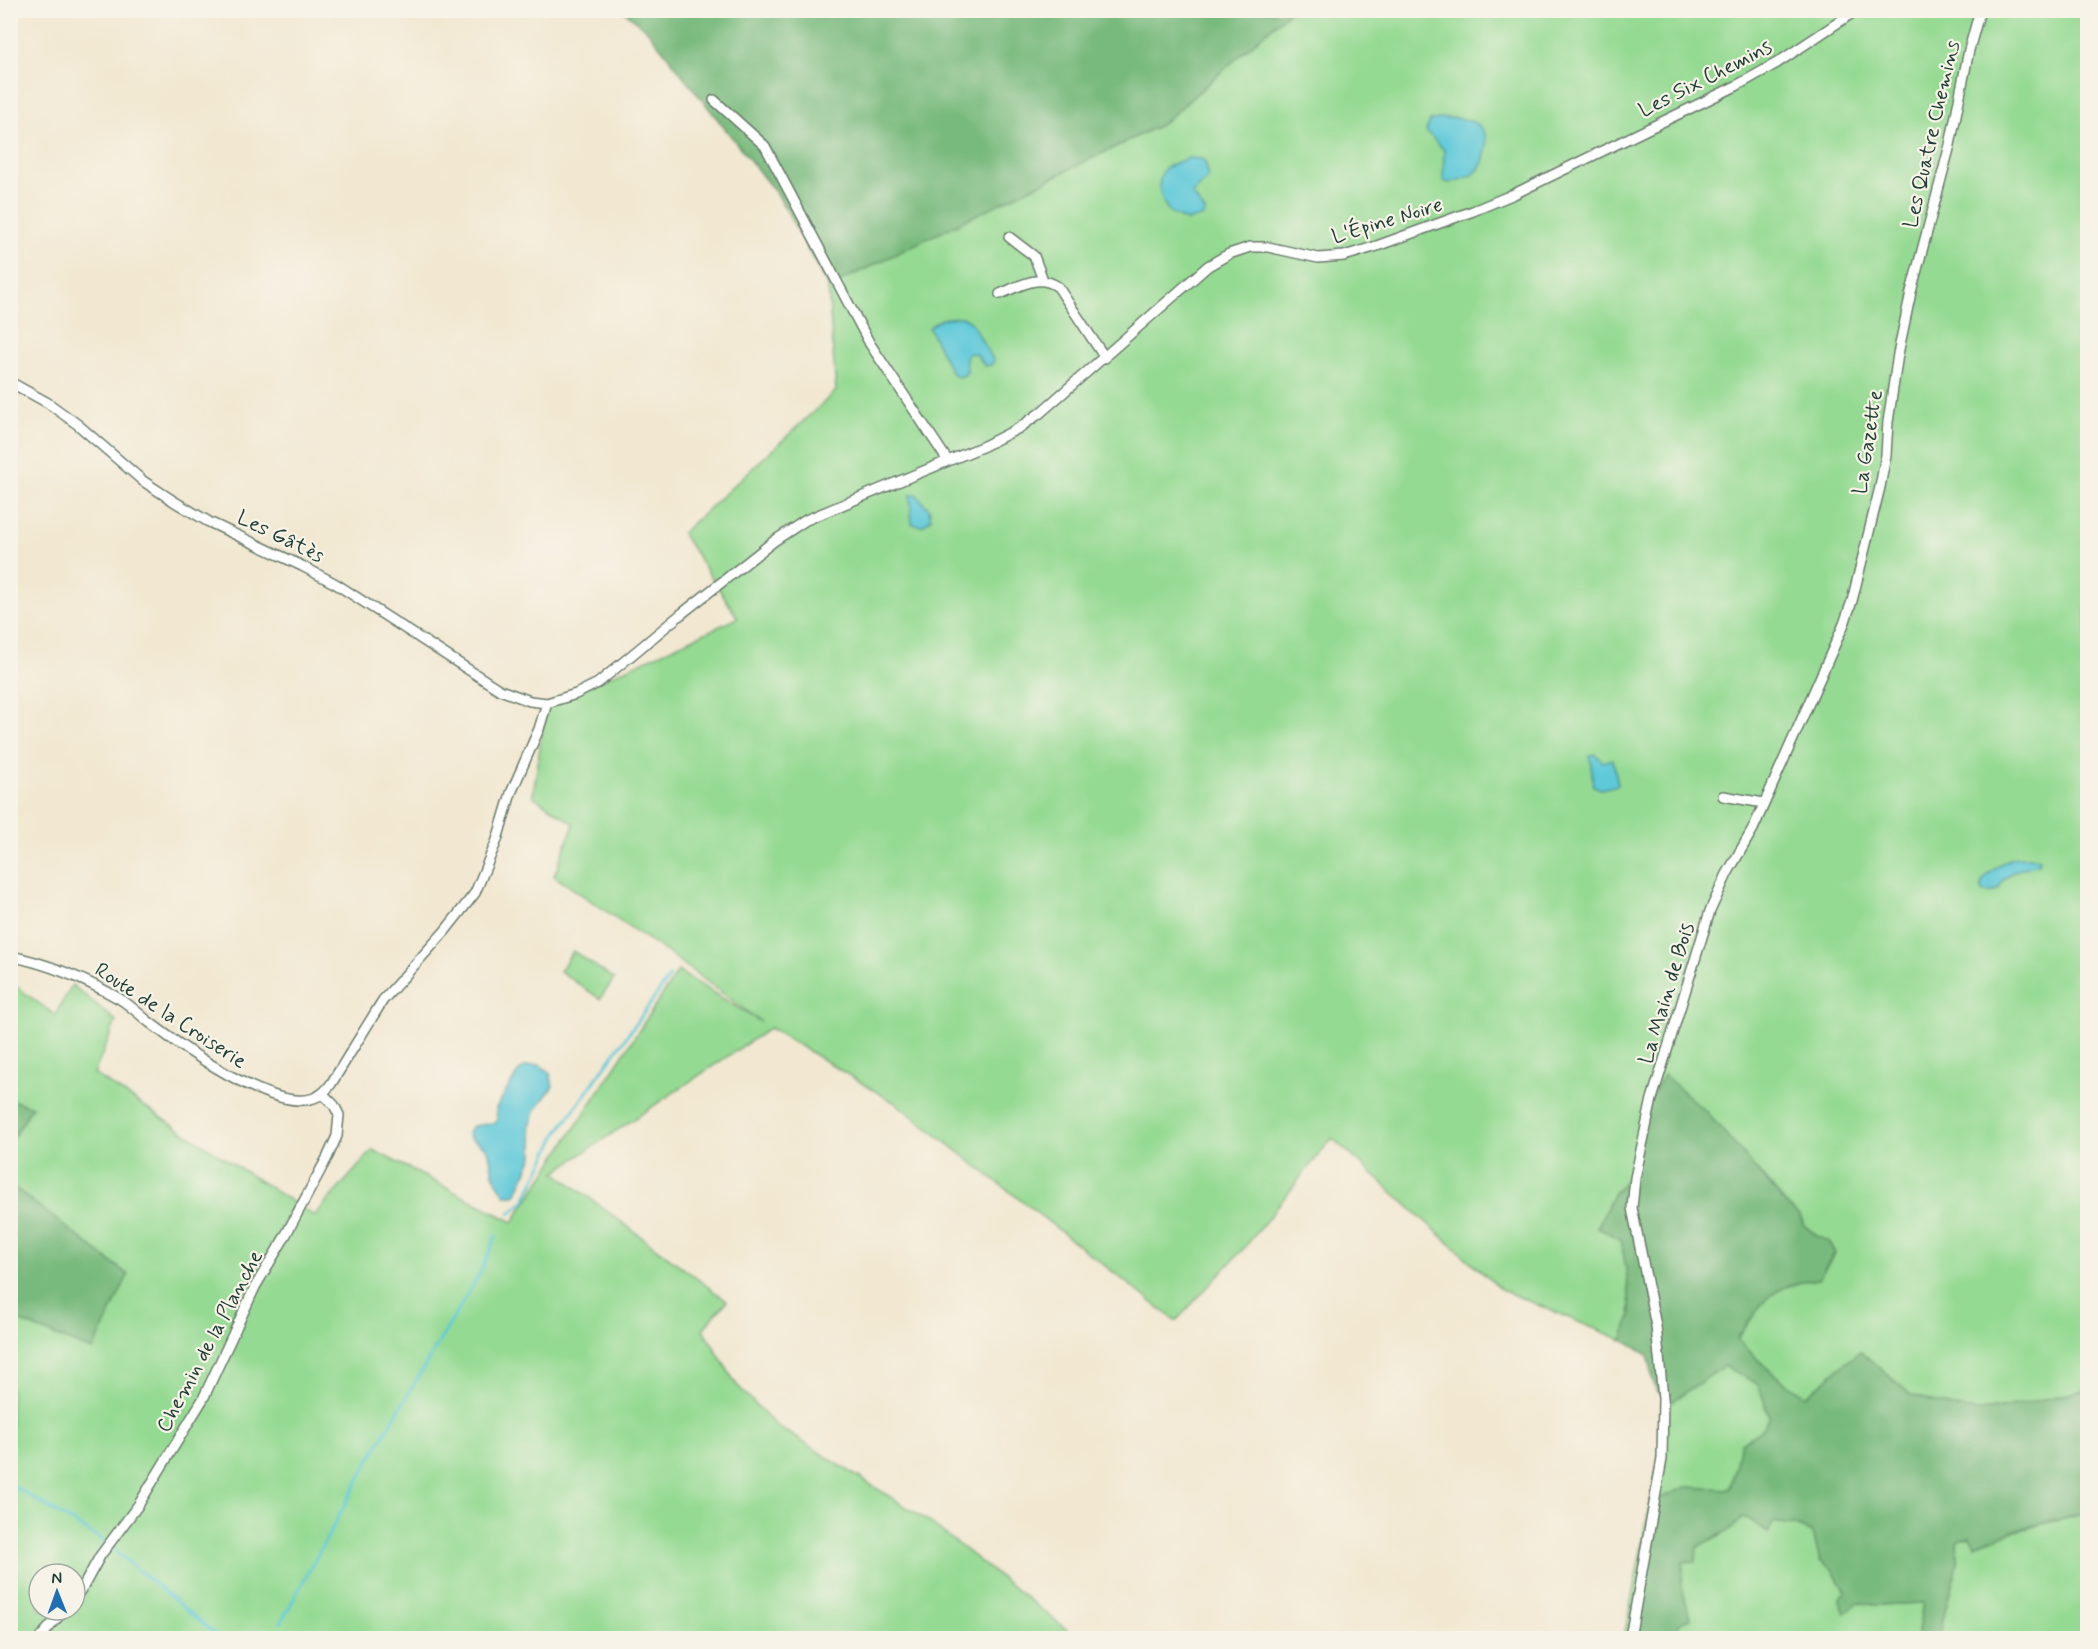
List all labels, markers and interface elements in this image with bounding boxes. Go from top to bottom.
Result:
street label: Les Six Chemins [1634,33,1777,125]
street label: Les Quatre Chemins [1897,38,1967,231]
street label: L'Épine Noire [1328,191,1446,251]
street label: La Gazette [1846,388,1890,496]
street label: Les Gâtès [232,504,329,570]
street label: La Main de Bois [1632,919,1702,1067]
street label: Route de la Croiserie [89,956,252,1075]
street label: Chemin de la Planche [150,1245,270,1437]
north arrow [27,1562,87,1622]
text: N [51,1568,62,1589]

